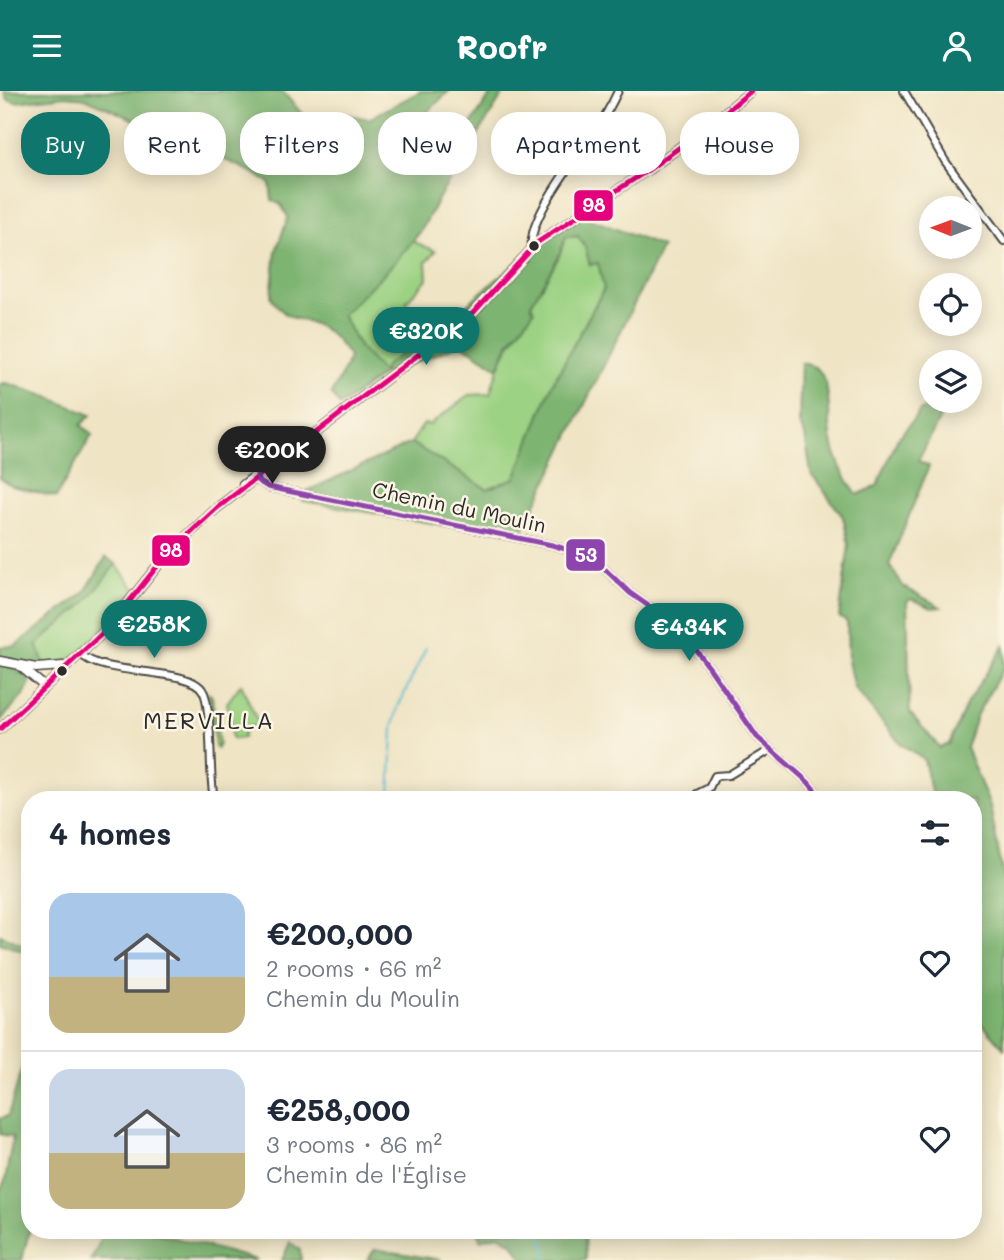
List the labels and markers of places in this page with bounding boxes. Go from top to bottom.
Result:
unlabelled marker [527,239,541,253]
pin: €320K [377,307,475,367]
pin: €200K [223,427,321,486]
pin: €258K [105,601,203,660]
pin: €434K [640,603,738,663]
unlabelled marker [55,664,69,678]

